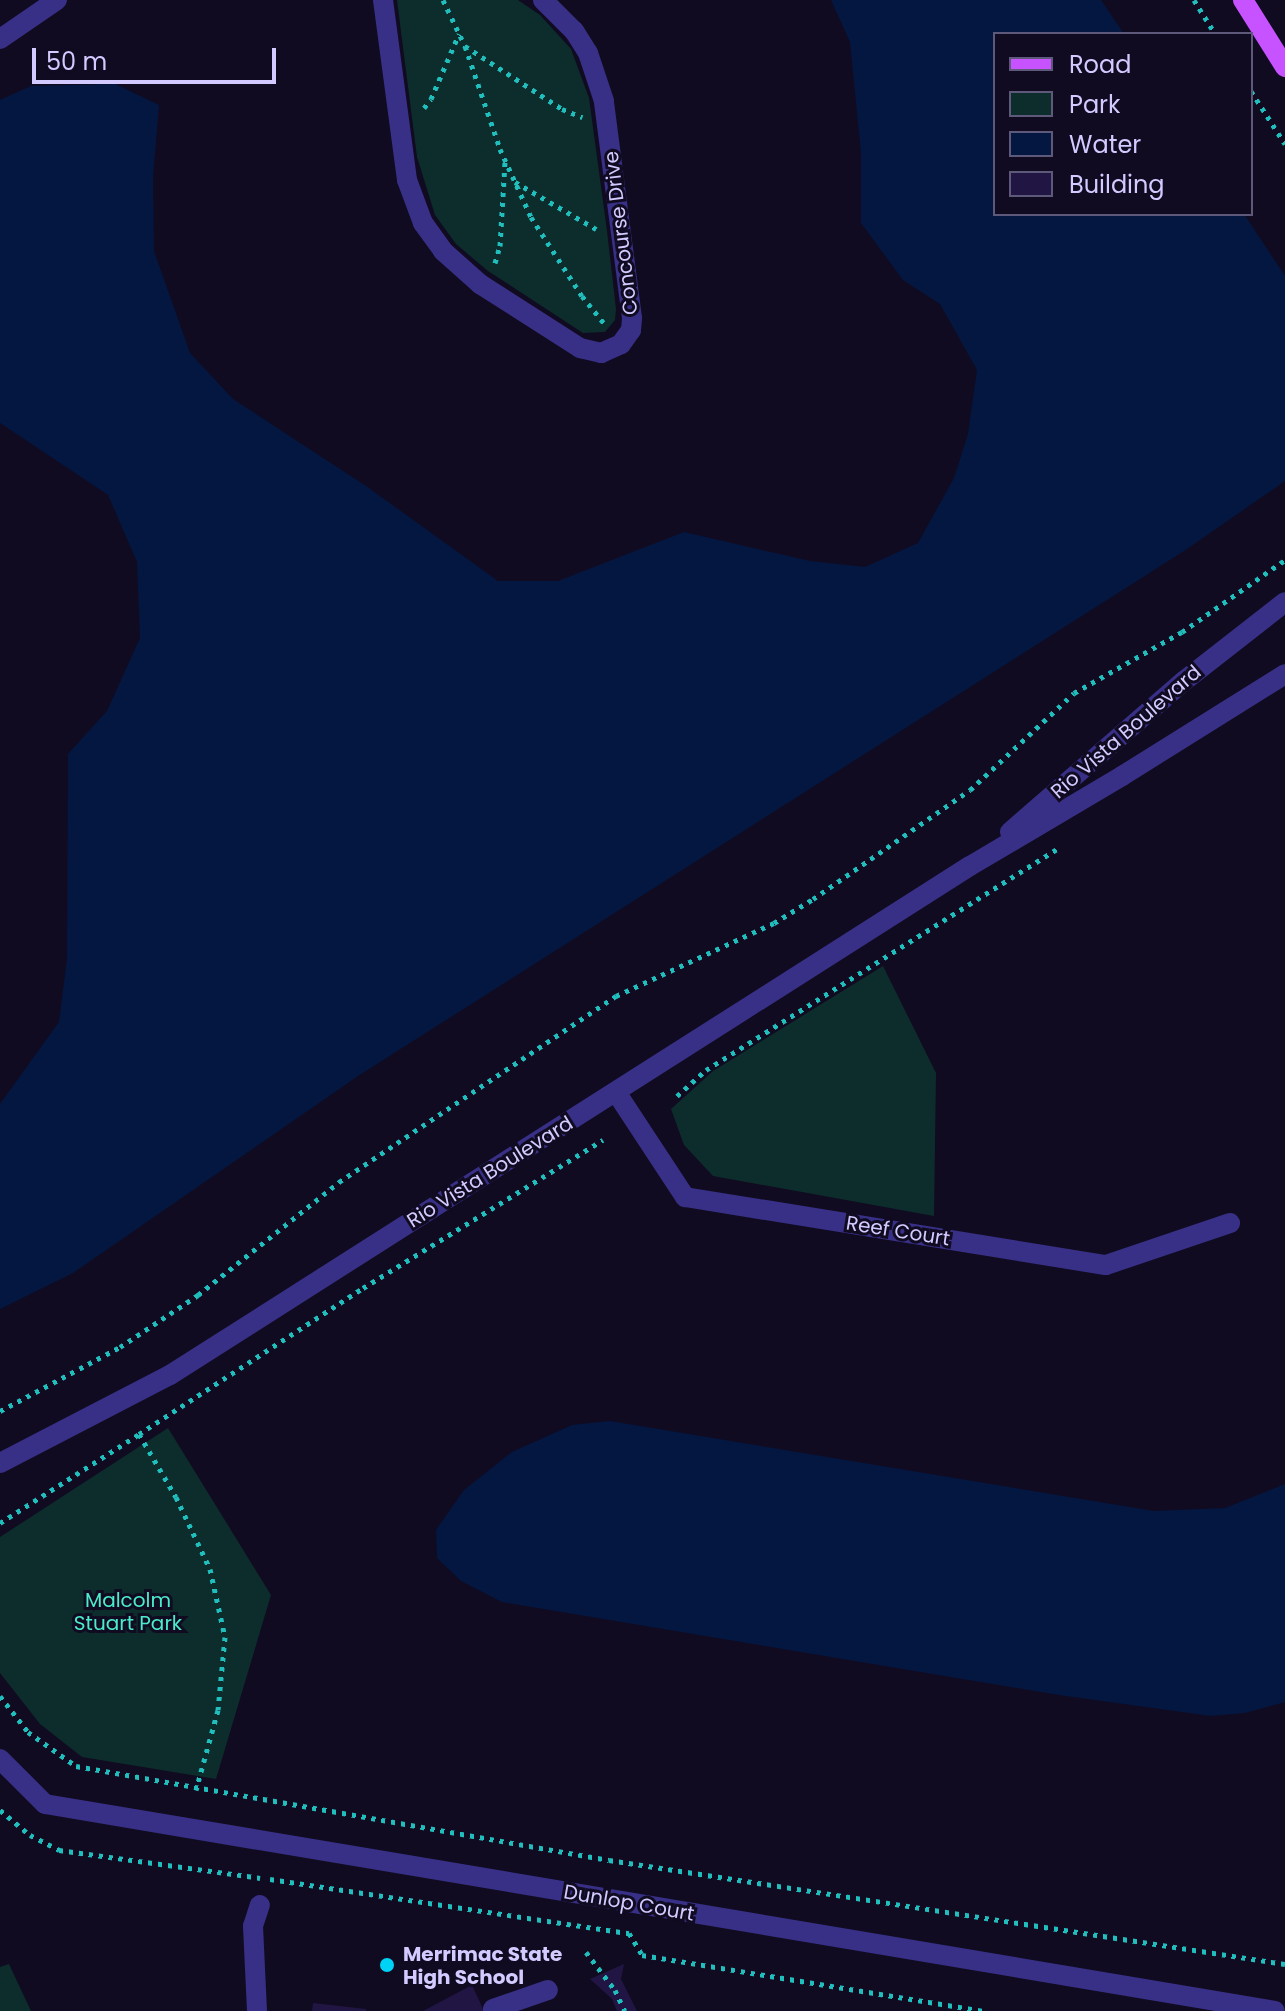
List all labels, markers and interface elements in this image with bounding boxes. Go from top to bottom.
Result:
scale bar [36,32,280,82]
legend [993,32,1253,216]
text: 50 m [46,45,107,78]
text: Road [1069,48,1131,81]
text: Park [1069,88,1120,121]
text: Water [1069,128,1141,161]
street label: Concourse Drive [599,150,643,316]
text: Building [1069,168,1165,201]
street label: Rio Vista Boulevard [1046,660,1206,804]
street label: Rio Vista Boulevard [403,1111,577,1233]
street label: Reef Court [844,1211,952,1251]
park label: Malcolm Stuart Park [74,1589,182,1636]
street label: Dunlop Court [562,1880,696,1926]
place label: Merrimac State High School [403,1942,562,1989]
marker: Merrimac State High School [378,1956,396,1974]

